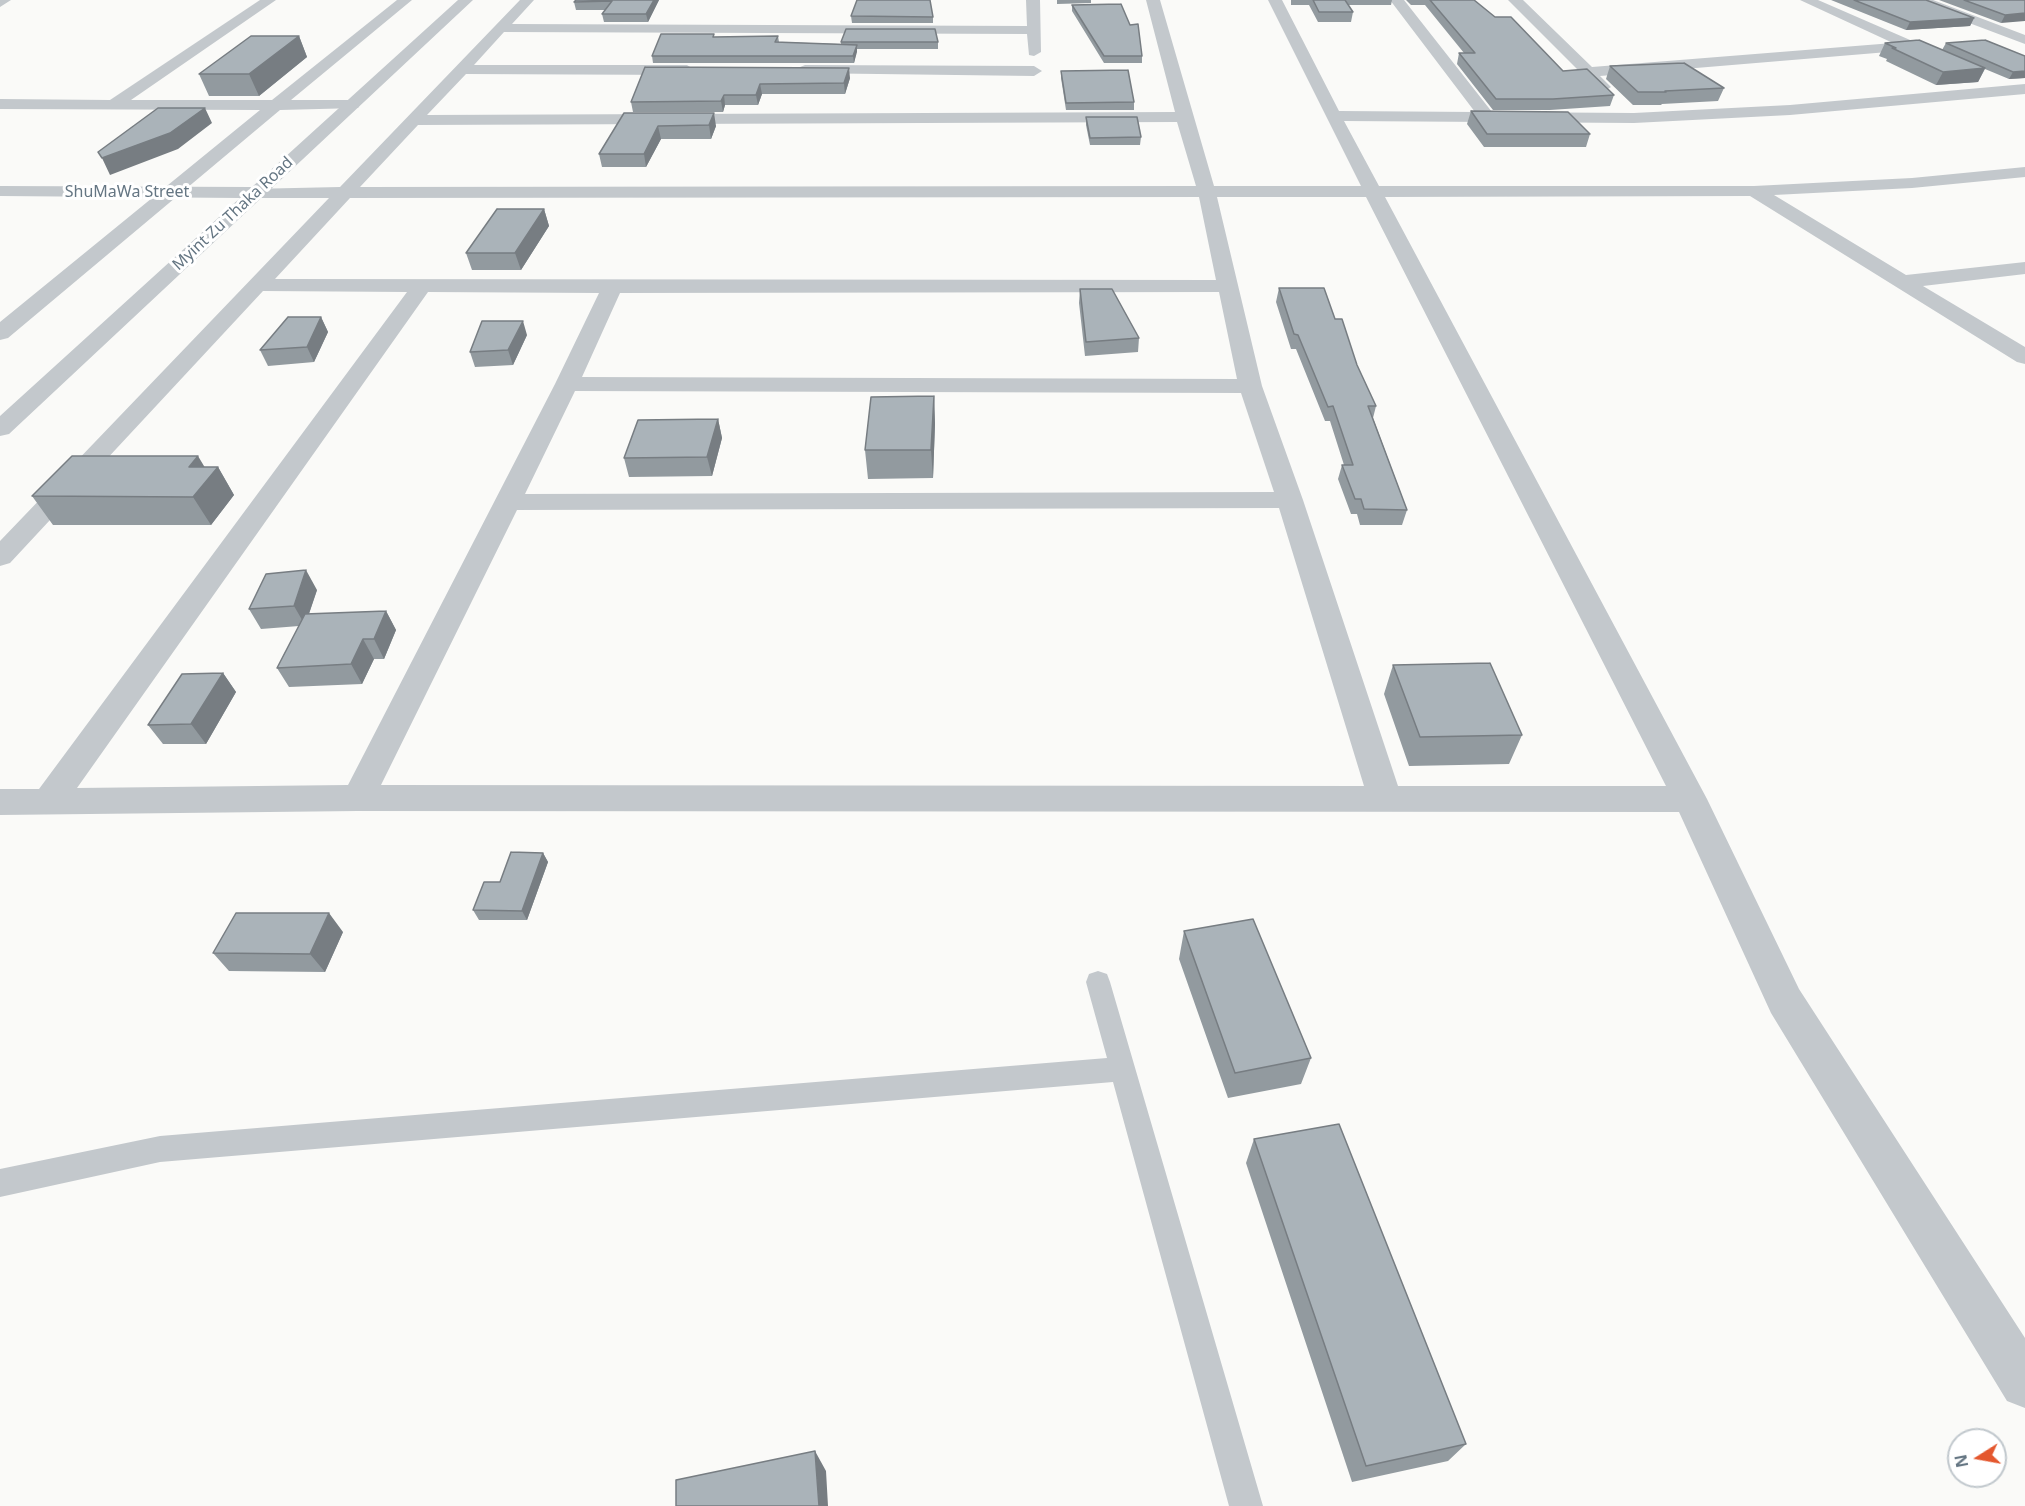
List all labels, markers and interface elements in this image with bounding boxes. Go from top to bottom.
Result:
street label: Myint Zu Thaka Road [169,153,297,275]
street label: ShuMaWa Street [65,182,189,202]
north arrow [1947,1428,2007,1488]
text: N [1949,1453,1973,1470]

